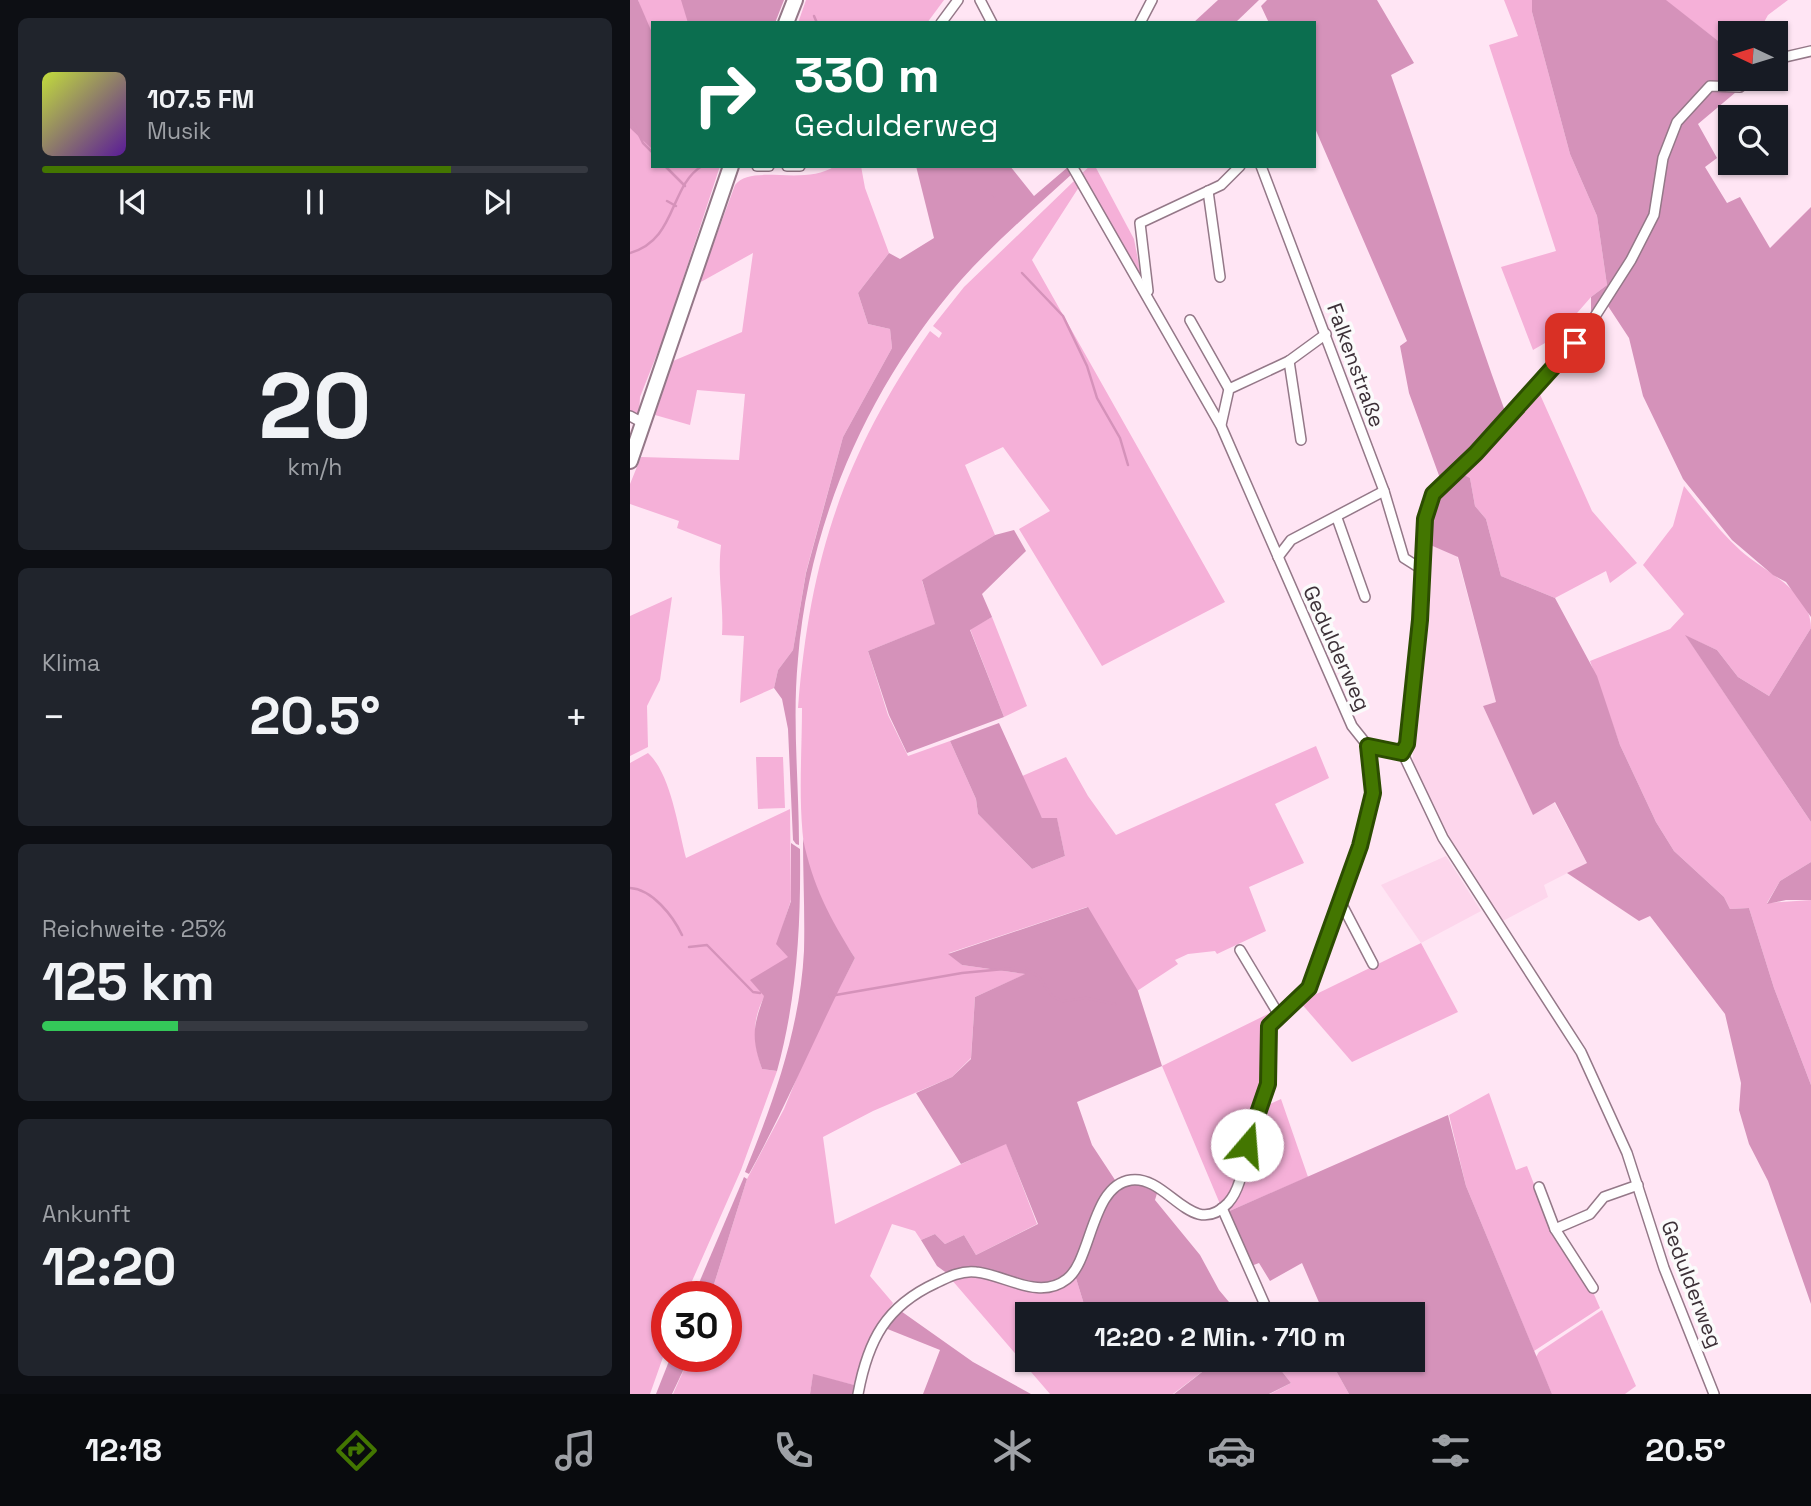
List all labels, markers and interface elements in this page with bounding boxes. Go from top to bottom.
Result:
north arrow [1718,21,1788,91]
map controls [1718,21,1788,175]
text: 330 m [794,44,940,106]
icon: right [679,49,770,140]
text: 107.5 FM [147,82,254,116]
text: Gedulderweg [794,105,999,145]
button: search [1718,105,1788,175]
text: Musik [147,116,211,146]
icon: previous [114,183,152,221]
icon: pause [296,183,334,221]
icon: next [478,183,516,221]
street label: Falkenstraße [1321,299,1391,431]
pin [1545,313,1605,373]
icon: arrive [1556,324,1594,362]
text: 20 [258,348,372,465]
text: km/h [288,452,342,482]
street label: Gedulderweg [1297,581,1377,715]
text: Klima [42,648,100,678]
text: 20.5° [249,683,381,749]
text: − [42,693,66,741]
text: + [564,693,588,741]
text: Reichweite · 25% [42,914,226,944]
text: 125 km [42,949,215,1015]
position arrow [1210,1108,1284,1182]
text: Ankunft [42,1199,131,1229]
street label: Gedulderweg [1655,1217,1729,1351]
text: 12:20 [42,1234,176,1300]
speed limit sign: 30 [651,1281,742,1372]
text: 12:20 · 2 Min. · 710 m [1094,1320,1346,1354]
icon: directions [332,1426,381,1475]
icon: music [551,1426,600,1475]
icon: phone [769,1426,818,1475]
icon: climate [988,1426,1037,1475]
icon: car [1207,1426,1256,1475]
icon: filters [1426,1426,1475,1475]
text: 12:18 [85,1430,162,1470]
text: 20.5° [1645,1430,1726,1470]

